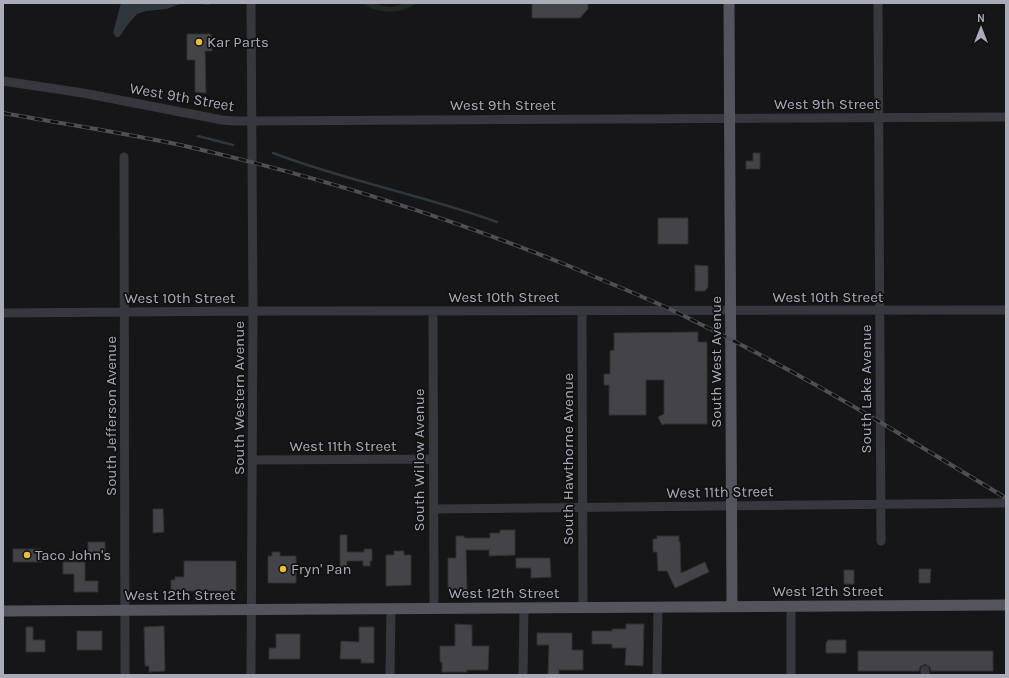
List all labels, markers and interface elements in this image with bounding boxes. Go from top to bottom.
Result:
north arrow [961,8,1001,48]
text: N [977,12,985,25]
place label: Kar Parts [207,33,269,51]
marker: Kar Parts [194,37,204,47]
street label: West 9th Street [128,79,236,115]
street label: West 9th Street [774,95,880,113]
street label: West 9th Street [450,96,556,114]
street label: West 10th Street [448,288,560,306]
street label: West 10th Street [772,288,884,306]
street label: West 10th Street [124,289,236,307]
street label: South West Avenue [707,296,725,428]
street label: South Western Avenue [230,321,248,475]
street label: South Lake Avenue [857,325,875,453]
street label: South Jefferson Avenue [102,336,120,496]
street label: South Hawthorne Avenue [559,373,577,545]
street label: South Willow Avenue [410,389,428,531]
street label: West 11th Street [289,437,397,455]
street label: West 11th Street [666,482,774,502]
place label: Taco John's [35,546,111,564]
marker: Taco John's [22,550,32,560]
place label: Fryn' Pan [291,560,352,578]
marker: Fryn' Pan [278,564,288,574]
street label: West 12th Street [773,582,884,600]
street label: West 12th Street [449,584,560,602]
street label: West 12th Street [125,586,236,604]

